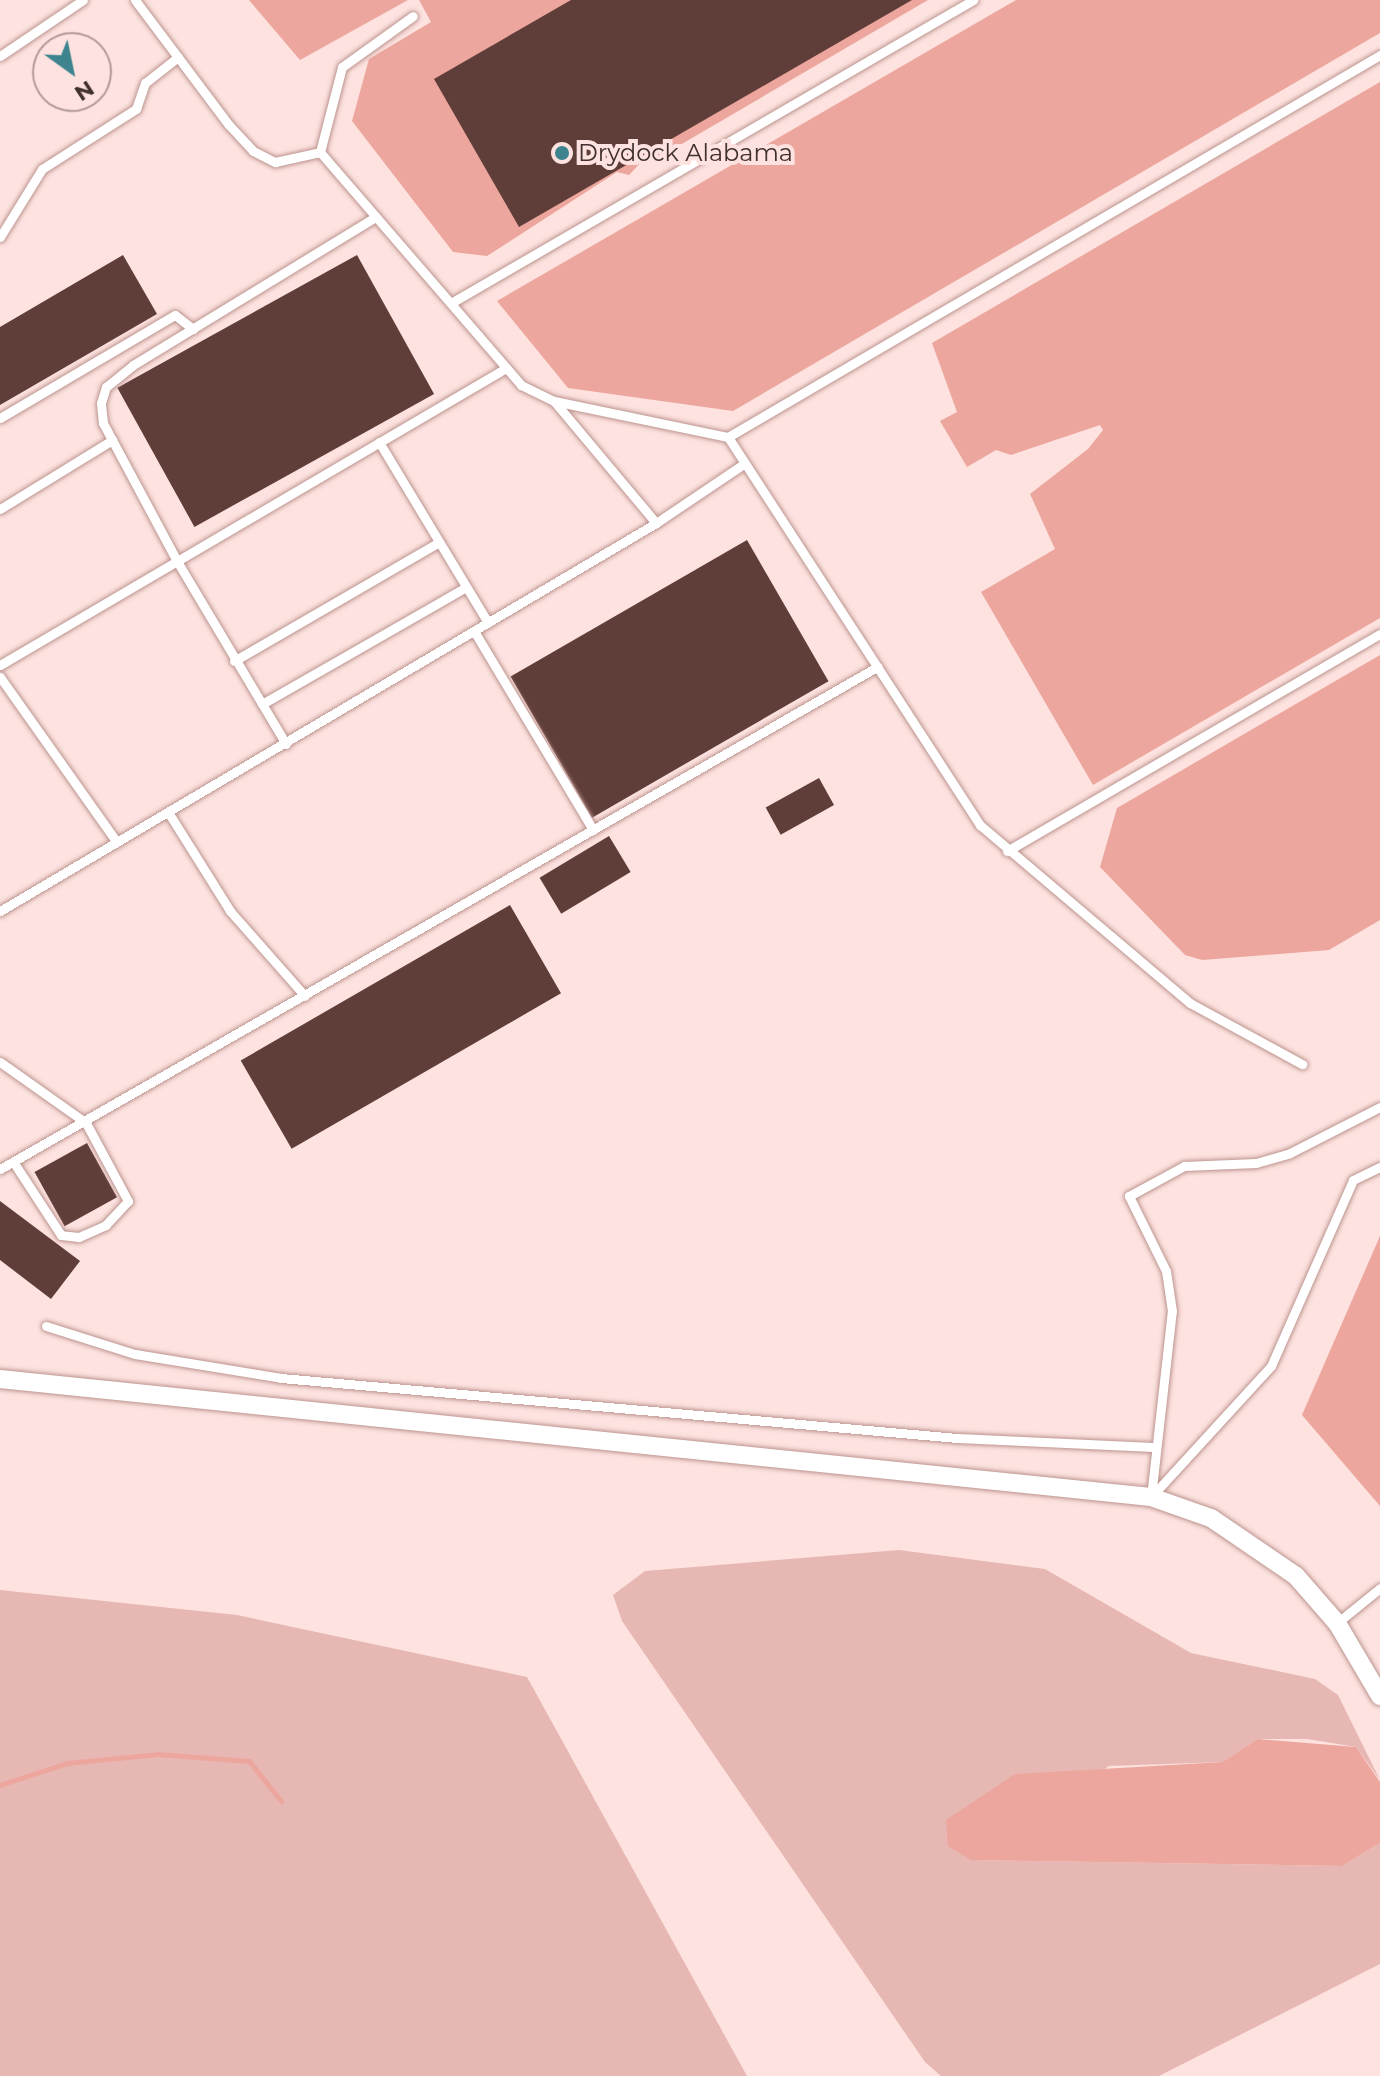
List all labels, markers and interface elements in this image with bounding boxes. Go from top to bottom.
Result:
north arrow [32,32,112,112]
text: N [69,75,99,107]
place label: Drydock Alabama [578,139,793,167]
marker: Drydock Alabama [553,144,571,162]

